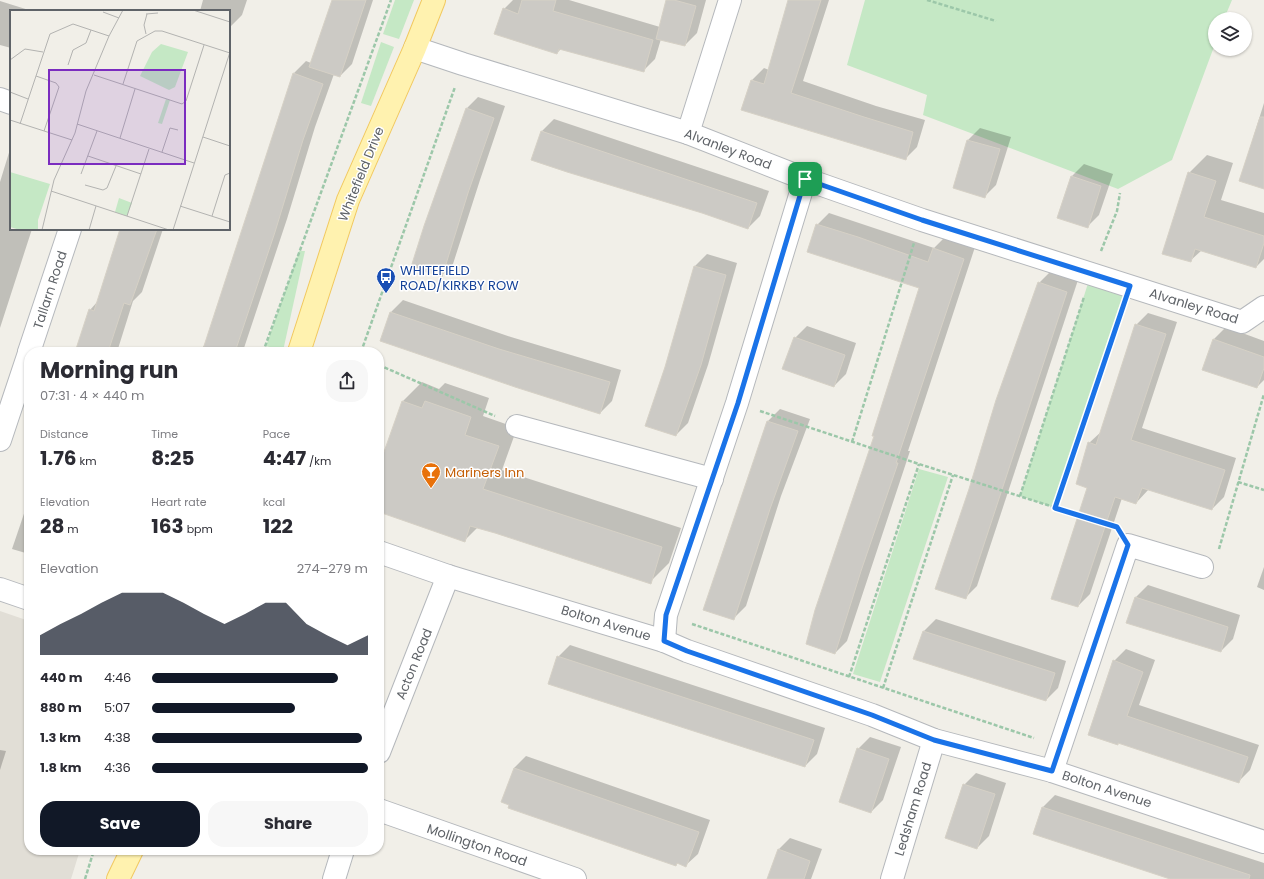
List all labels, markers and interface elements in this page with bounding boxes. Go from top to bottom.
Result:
inset map [10,10,230,230]
map controls [1208,12,1252,56]
button: layers [1208,12,1252,56]
street label: Whitefield Drive [333,124,389,224]
street label: Alvanley Road [682,124,774,174]
pin [788,162,822,196]
icon: arrive [794,168,816,190]
street label: Tallarn Road [28,248,72,332]
place label: WHITEFIELD ROAD/KIRKBY ROW [400,261,519,295]
bus stop icon: WHITEFIELD ROAD/KIRKBY ROW [375,266,397,294]
street label: Alvanley Road [1147,283,1241,329]
text: Morning run [40,355,178,386]
button: share [326,360,368,402]
text: 07:31 · 4 × 440 m [40,386,144,405]
text: Distance [40,426,88,442]
text: Time [151,426,178,442]
text: Pace [263,426,290,442]
text: 1.76 [40,444,77,472]
text: 8:25 [151,444,194,472]
text: 4:47 [263,444,306,472]
text: km [77,453,97,469]
text: /km [306,453,331,469]
bar icon: Mariners Inn [420,461,442,489]
place label: Mariners Inn [445,463,524,482]
text: Elevation [40,494,90,510]
text: Heart rate [151,494,207,510]
text: kcal [263,494,285,510]
text: 28 [40,512,64,540]
text: 163 [151,512,184,540]
text: 122 [263,512,293,540]
text: m [64,521,79,537]
text: bpm [184,521,213,537]
text: Elevation [40,559,99,578]
text: 274–279 m [297,559,368,578]
street label: Bolton Avenue [559,600,653,646]
street label: Acton Road [391,626,437,702]
text: 440 m [40,668,83,687]
text: 4:46 [104,668,131,687]
text: 880 m [40,698,82,717]
text: 5:07 [104,698,130,717]
text: 1.3 km [40,728,81,747]
text: 4:38 [104,728,131,747]
text: 1.8 km [40,758,82,777]
text: 4:36 [104,758,131,777]
street label: Ledsham Road [890,760,936,858]
street label: Bolton Avenue [1060,766,1154,812]
button: Save [40,801,200,847]
button: Share [208,801,368,847]
street label: Mollington Road [424,819,530,871]

